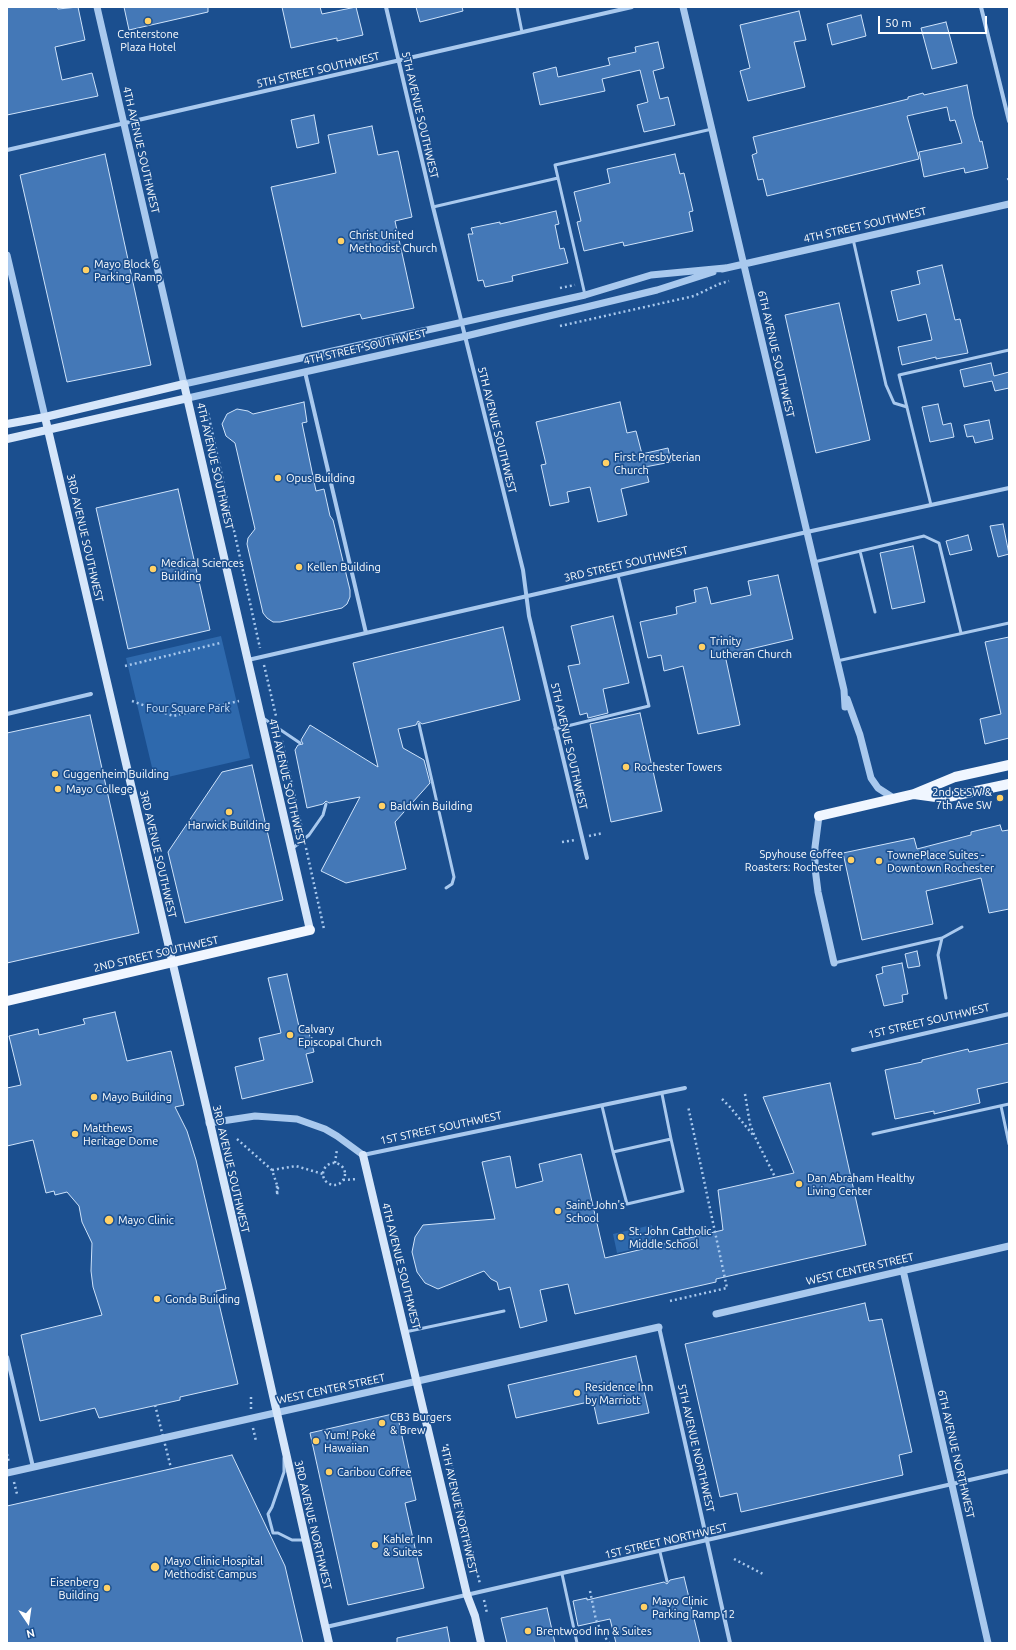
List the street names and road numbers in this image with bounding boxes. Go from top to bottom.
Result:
street label: 5TH STREET SOUTHWEST [255,49,381,91]
street label: 5TH AVENUE SOUTHWEST [399,50,441,180]
street label: 4TH AVENUE SOUTHWEST [120,85,162,215]
street label: 4TH STREET SOUTHWEST [802,204,928,246]
street label: 6TH AVENUE SOUTHWEST [755,289,797,419]
street label: 4TH STREET SOUTHWEST [302,326,428,368]
street label: 5TH AVENUE SOUTHWEST [475,365,519,495]
street label: 4TH AVENUE SOUTHWEST [194,401,236,531]
street label: 3RD AVENUE SOUTHWEST [64,473,106,603]
street label: 3RD STREET SOUTHWEST [563,543,689,585]
street label: 5TH AVENUE SOUTHWEST [548,681,590,811]
street label: 4TH AVENUE SOUTHWEST [266,717,308,847]
street label: 3RD AVENUE SOUTHWEST [137,789,179,919]
street label: 2ND STREET SOUTHWEST [92,933,220,975]
street label: 1ST STREET SOUTHWEST [867,1001,991,1041]
street label: 3RD AVENUE SOUTHWEST [210,1104,252,1234]
street label: 1ST STREET SOUTHWEST [379,1109,503,1147]
street label: 4TH AVENUE SOUTHWEST [379,1201,423,1331]
street label: WEST CENTER STREET [805,1250,915,1288]
street label: WEST CENTER STREET [276,1371,386,1407]
street label: 5TH AVENUE NORTHWEST [675,1382,717,1514]
street label: 6TH AVENUE NORTHWEST [935,1388,977,1520]
street label: 4TH AVENUE NORTHWEST [438,1444,480,1576]
street label: 3RD AVENUE NORTHWEST [292,1459,334,1591]
street label: 1ST STREET NORTHWEST [603,1520,729,1562]

